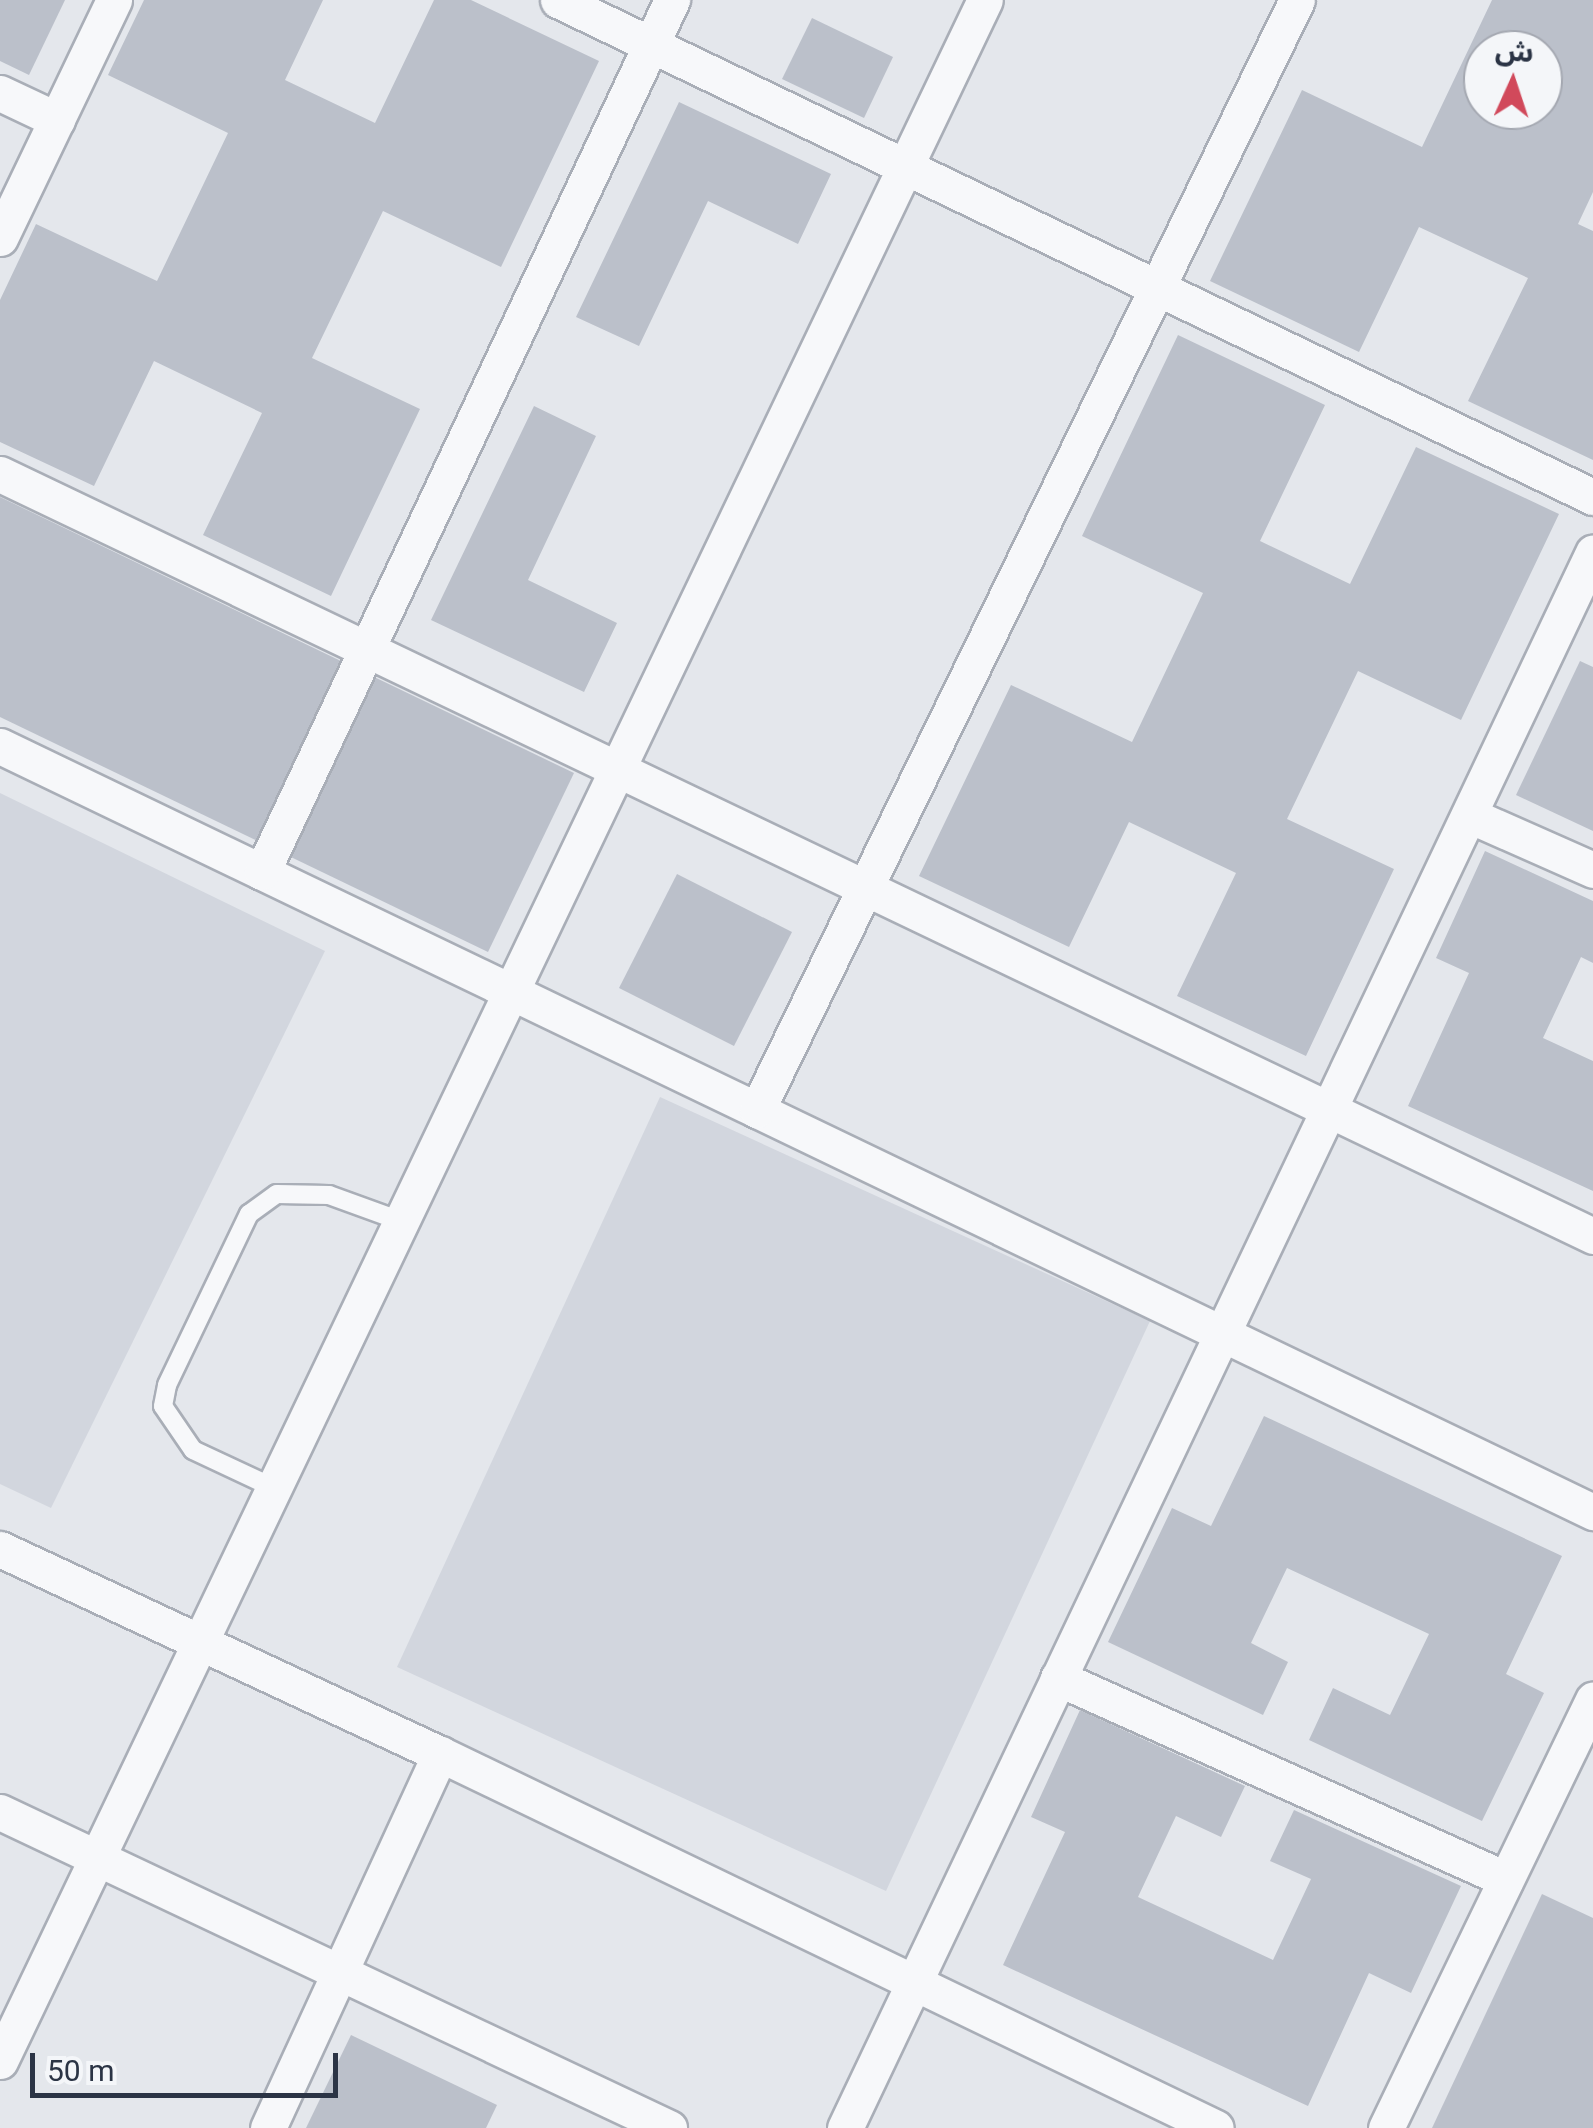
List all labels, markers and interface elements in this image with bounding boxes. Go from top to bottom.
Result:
north arrow [1463,30,1563,130]
text: ش [1494,34,1535,69]
scale bar [35,2033,342,2095]
text: 50 m [47,2053,114,2088]

